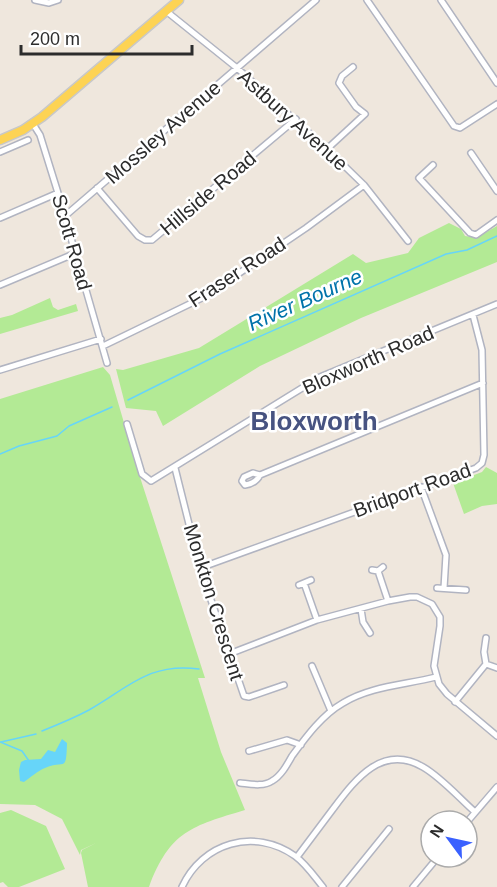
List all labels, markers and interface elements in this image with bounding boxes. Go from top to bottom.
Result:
scale bar [21,18,192,56]
text: 200 m [30,29,80,49]
street label: Astbury Avenue [234,65,352,175]
street label: Mossley Avenue [101,76,225,188]
street label: Hillside Road [156,147,260,239]
street label: Scott Road [48,191,96,293]
street label: Fraser Road [184,233,290,311]
water label: River Bourne [244,264,365,335]
street label: Bloxworth Road [299,321,437,399]
district label: Bloxworth [250,406,378,436]
street label: Bridport Road [350,459,474,521]
street label: Monkton Crescent [180,521,248,683]
north arrow [419,809,479,869]
text: N [427,822,447,841]

